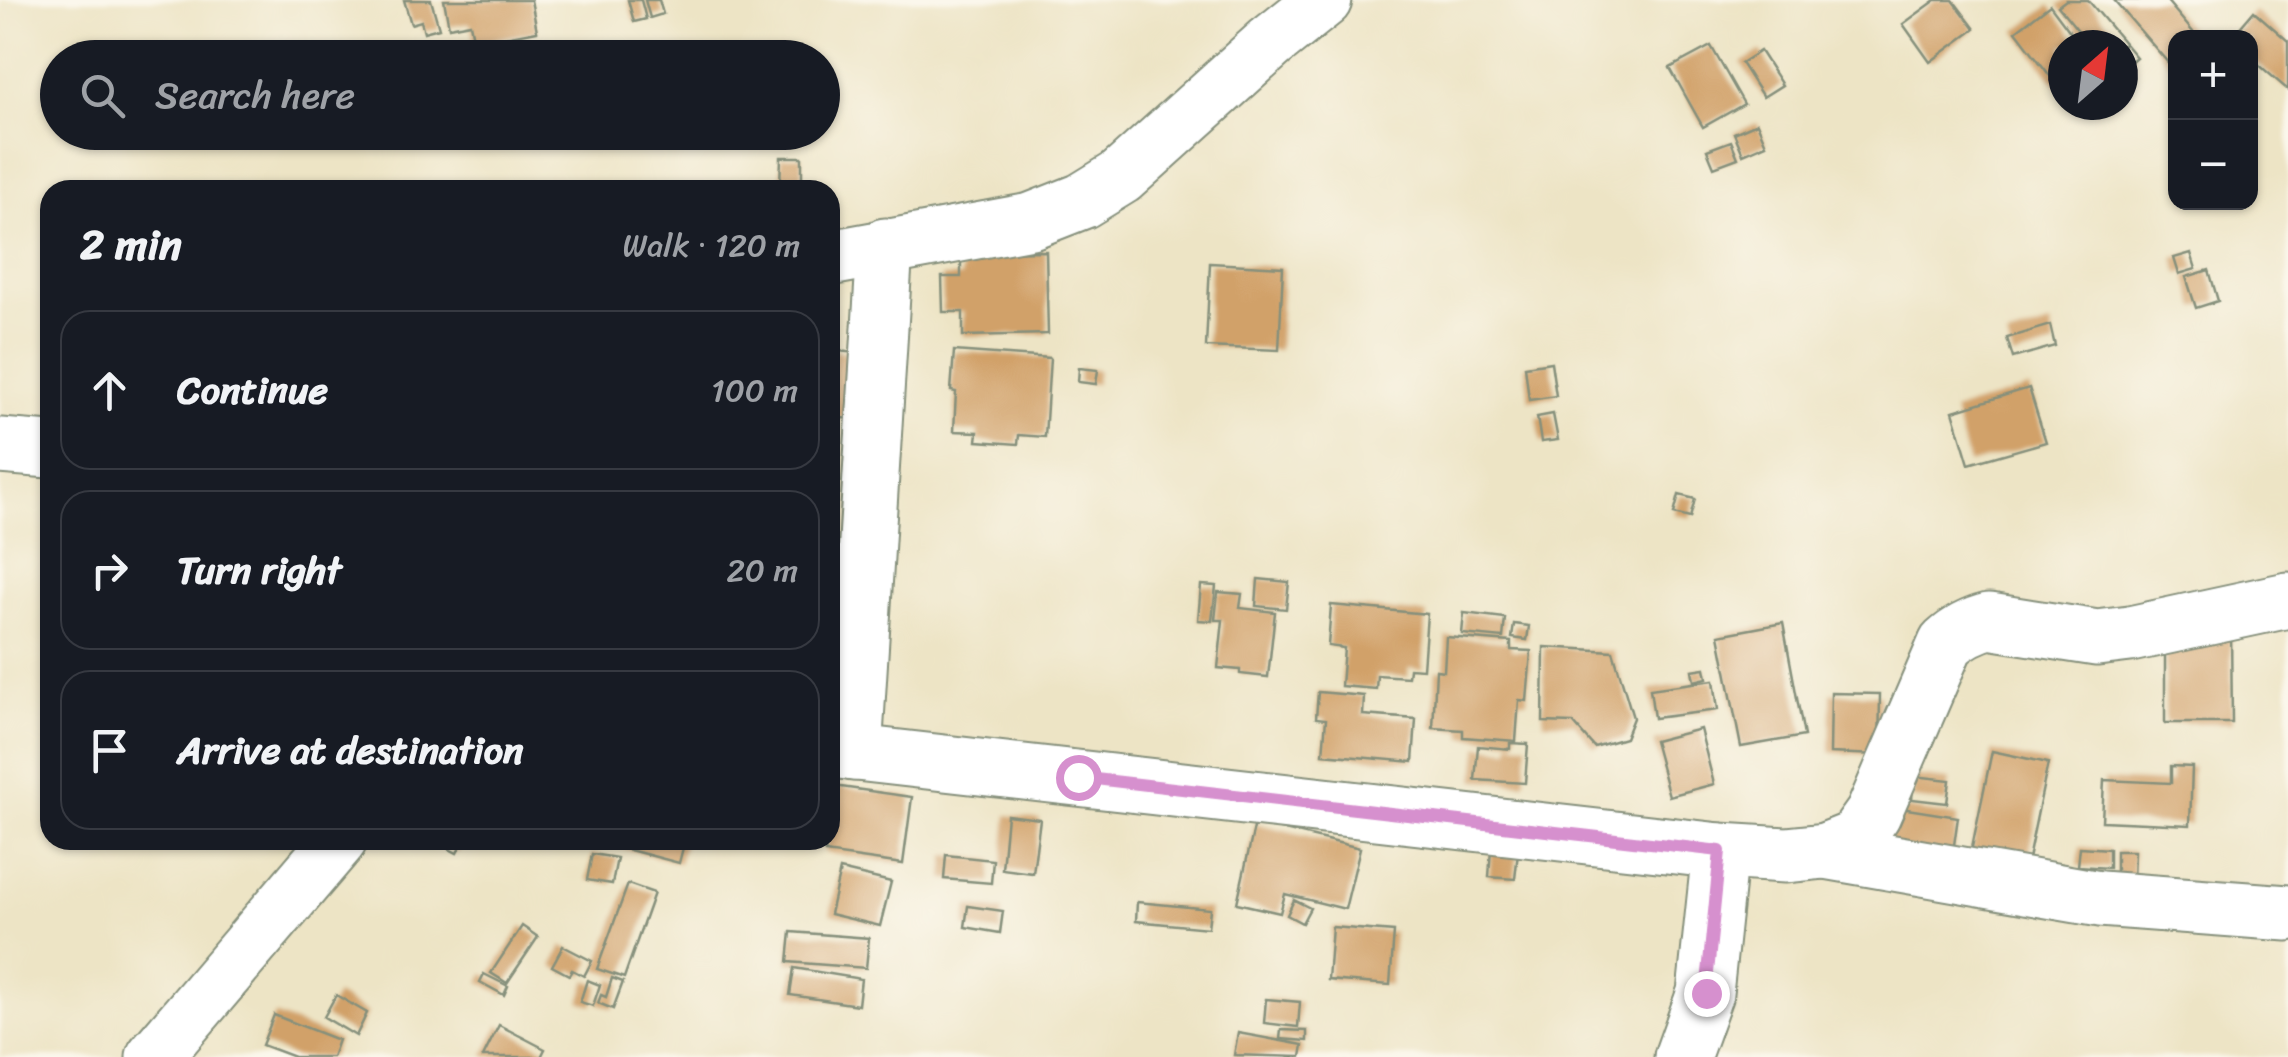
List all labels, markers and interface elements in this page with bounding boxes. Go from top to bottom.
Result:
north arrow [2048,30,2138,120]
map controls [2168,30,2258,210]
button: + [2168,30,2258,120]
search box [40,40,840,150]
text: Search here [155,62,355,129]
icon: search [75,68,130,123]
button: − [2168,120,2258,210]
text: 2 min [80,208,182,282]
text: Walk · 120 m [623,217,800,274]
text: Continue [177,357,328,424]
text: 100 m [711,362,798,419]
icon: ahead [82,363,137,418]
text: Turn right [177,537,342,604]
text: 20 m [726,542,798,599]
icon: right [82,543,137,598]
text: Arrive at destination [177,717,524,784]
icon: arrive [82,723,137,778]
route start [1056,755,1102,801]
route end [1684,971,1730,1017]

